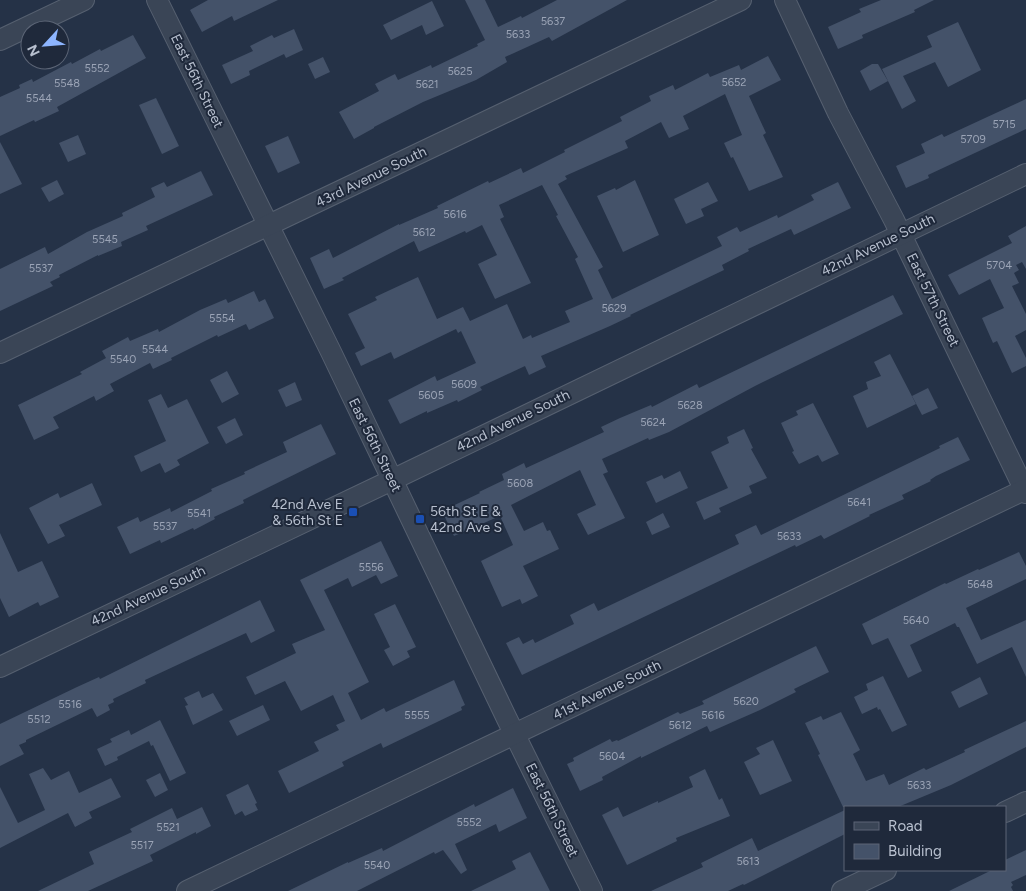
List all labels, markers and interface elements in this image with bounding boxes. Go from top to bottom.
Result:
house number: 5637 [541,15,565,28]
north arrow [20,20,70,70]
house number: 5633 [506,28,530,41]
street label: East 56th Street [167,31,227,131]
text: N [24,42,44,59]
house number: 5552 [84,62,110,75]
house number: 5625 [447,65,473,78]
house number: 5652 [721,76,747,89]
house number: 5548 [54,77,80,90]
house number: 5621 [415,78,439,91]
house number: 5544 [26,92,52,105]
house number: 5715 [992,118,1016,131]
house number: 5709 [960,133,986,146]
street label: 43rd Avenue South [313,143,429,211]
house number: 5616 [443,208,467,221]
street label: 42nd Avenue South [818,210,938,280]
house number: 5612 [412,226,436,239]
house number: 5545 [92,233,118,246]
street label: East 57th Street [903,250,963,350]
house number: 5704 [986,259,1012,272]
house number: 5537 [29,262,53,275]
house number: 5629 [602,302,626,315]
house number: 5554 [209,312,235,325]
house number: 5544 [142,343,168,356]
house number: 5540 [110,353,136,366]
house number: 5609 [451,378,477,391]
street label: 42nd Avenue South [453,386,573,456]
house number: 5605 [418,389,444,402]
street label: East 56th Street [345,395,405,495]
house number: 5628 [677,399,703,412]
house number: 5624 [640,416,666,429]
house number: 5608 [507,477,533,490]
place label: 42nd Ave E & 56th St E [271,496,343,529]
house number: 5641 [847,496,871,509]
place label: 56th St E & 42nd Ave S [430,503,502,536]
marker: 42nd Ave E & 56th St E [347,506,359,518]
house number: 5541 [187,507,211,520]
marker: 56th St E & 42nd Ave S [414,513,426,525]
house number: 5537 [153,520,177,533]
house number: 5633 [777,530,801,543]
house number: 5556 [358,561,384,574]
street label: 42nd Avenue South [88,562,208,630]
house number: 5648 [967,578,993,591]
house number: 5640 [903,614,929,627]
street label: 41st Avenue South [550,656,664,724]
house number: 5620 [733,695,759,708]
house number: 5516 [58,698,82,711]
house number: 5555 [404,709,430,722]
house number: 5616 [701,709,725,722]
house number: 5512 [27,713,51,726]
house number: 5612 [668,719,692,732]
house number: 5604 [599,750,625,763]
street label: East 56th Street [522,760,582,860]
house number: 5633 [907,779,931,792]
legend [844,806,1006,871]
house number: 5552 [456,816,482,829]
text: Road [888,817,923,835]
house number: 5521 [156,821,180,834]
house number: 5517 [130,839,154,852]
text: Building [888,842,942,860]
house number: 5613 [736,855,760,868]
house number: 5540 [364,859,390,872]

